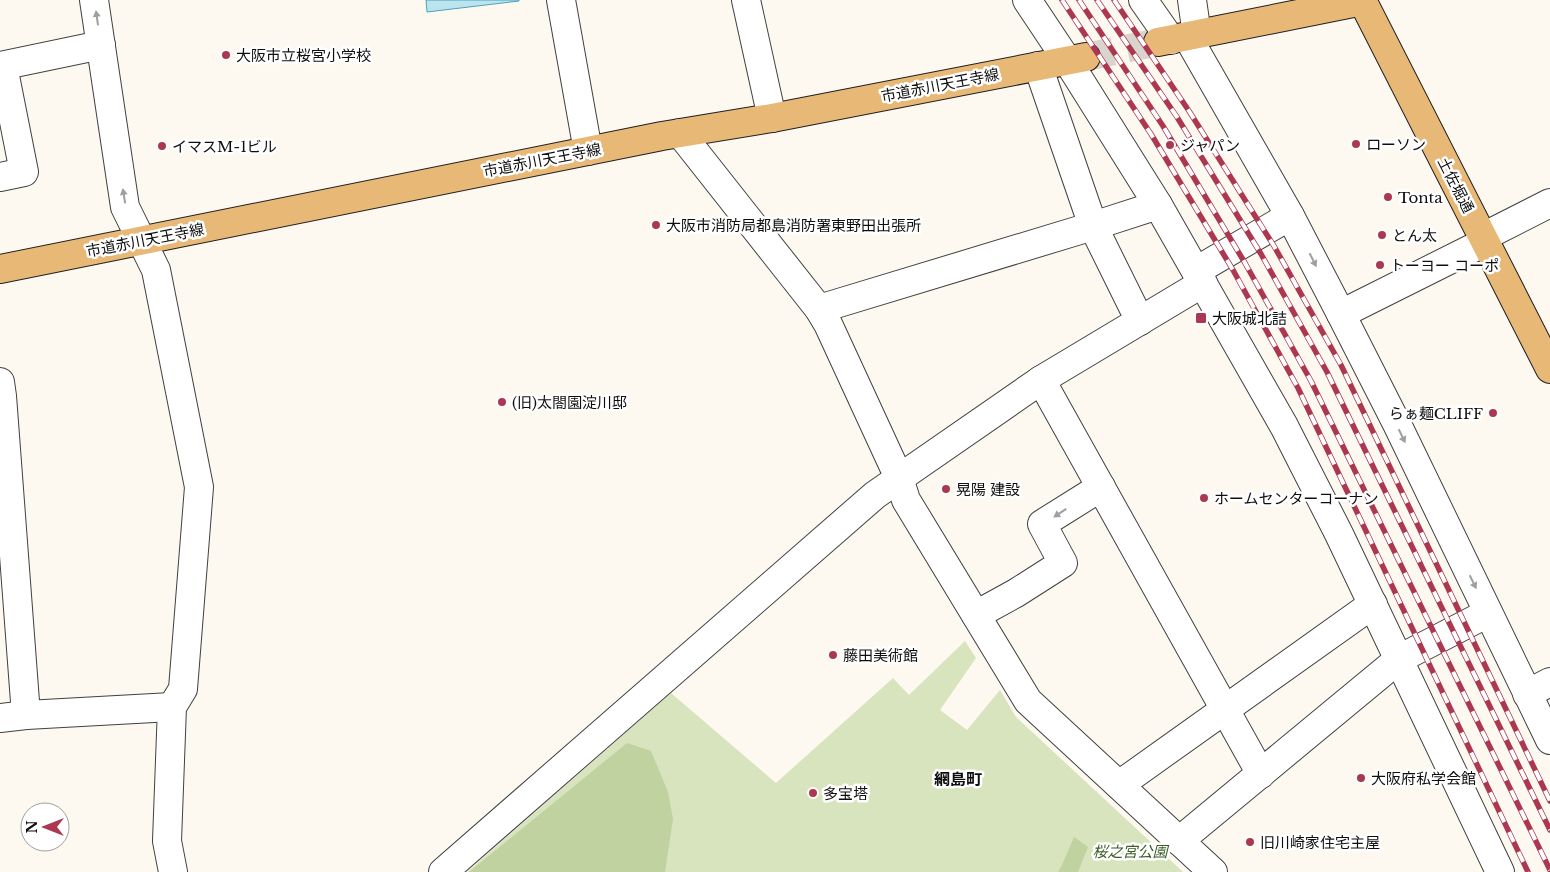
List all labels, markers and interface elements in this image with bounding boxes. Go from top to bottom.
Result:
one-way arrow [92,10,100,26]
place label: 大阪市立桜宮小学校 [236,46,371,65]
marker: 大阪市立桜宮小学校 [220,49,232,61]
street label: 市道赤川天王寺線 [879,64,1001,106]
place label: ローソン [1366,135,1426,154]
place label: ジャパン [1180,136,1240,155]
place label: イマスM-1ビル [172,137,277,156]
marker: ローソン [1350,138,1362,150]
street label: 市道赤川天王寺線 [481,139,603,181]
marker: ジャパン [1164,139,1176,151]
marker: イマスM-1ビル [156,140,168,152]
street label: 土佐堀通 [1434,154,1478,216]
one-way arrow [119,188,127,204]
place label: Tonta [1398,188,1443,207]
marker: Tonta [1382,191,1394,203]
place label: 大阪市消防局都島消防署東野田出張所 [666,216,921,235]
street label: 市道赤川天王寺線 [84,219,206,261]
marker: 大阪市消防局都島消防署東野田出張所 [650,219,662,231]
place label: とん太 [1392,226,1437,245]
marker: とん太 [1376,229,1388,241]
one-way arrow [1309,252,1317,267]
place label: トーヨー コーポ [1390,256,1499,275]
marker: トーヨー コーポ [1374,259,1386,271]
place label: 大阪城北詰 [1212,309,1287,328]
marker: 大阪城北詰 [1194,311,1208,325]
place label: (旧)太閤園淀川邸 [512,393,627,412]
marker: (旧)太閤園淀川邸 [496,396,508,408]
place label: らぁ麺CLIFF [1389,404,1483,423]
marker: らぁ麺CLIFF [1487,407,1499,419]
one-way arrow [1398,429,1406,443]
place label: 晃陽 建設 [956,480,1020,499]
marker: 晃陽 建設 [940,483,952,495]
place label: ホームセンターコーナン [1214,489,1379,508]
marker: ホームセンターコーナン [1198,492,1210,504]
one-way arrow [1053,508,1066,518]
one-way arrow [1469,575,1477,589]
place label: 藤田美術館 [843,646,918,665]
marker: 藤田美術館 [827,649,839,661]
district label: 網島町 [934,769,982,789]
place label: 大阪府私学会館 [1371,769,1476,788]
marker: 大阪府私学会館 [1355,772,1367,784]
place label: 多宝塔 [823,784,868,803]
marker: 多宝塔 [807,787,819,799]
north arrow [20,802,70,852]
text: N [23,820,41,834]
place label: 旧川崎家住宅主屋 [1260,833,1380,852]
marker: 旧川崎家住宅主屋 [1244,836,1256,848]
park label: 桜之宮公園 [1092,842,1169,861]

